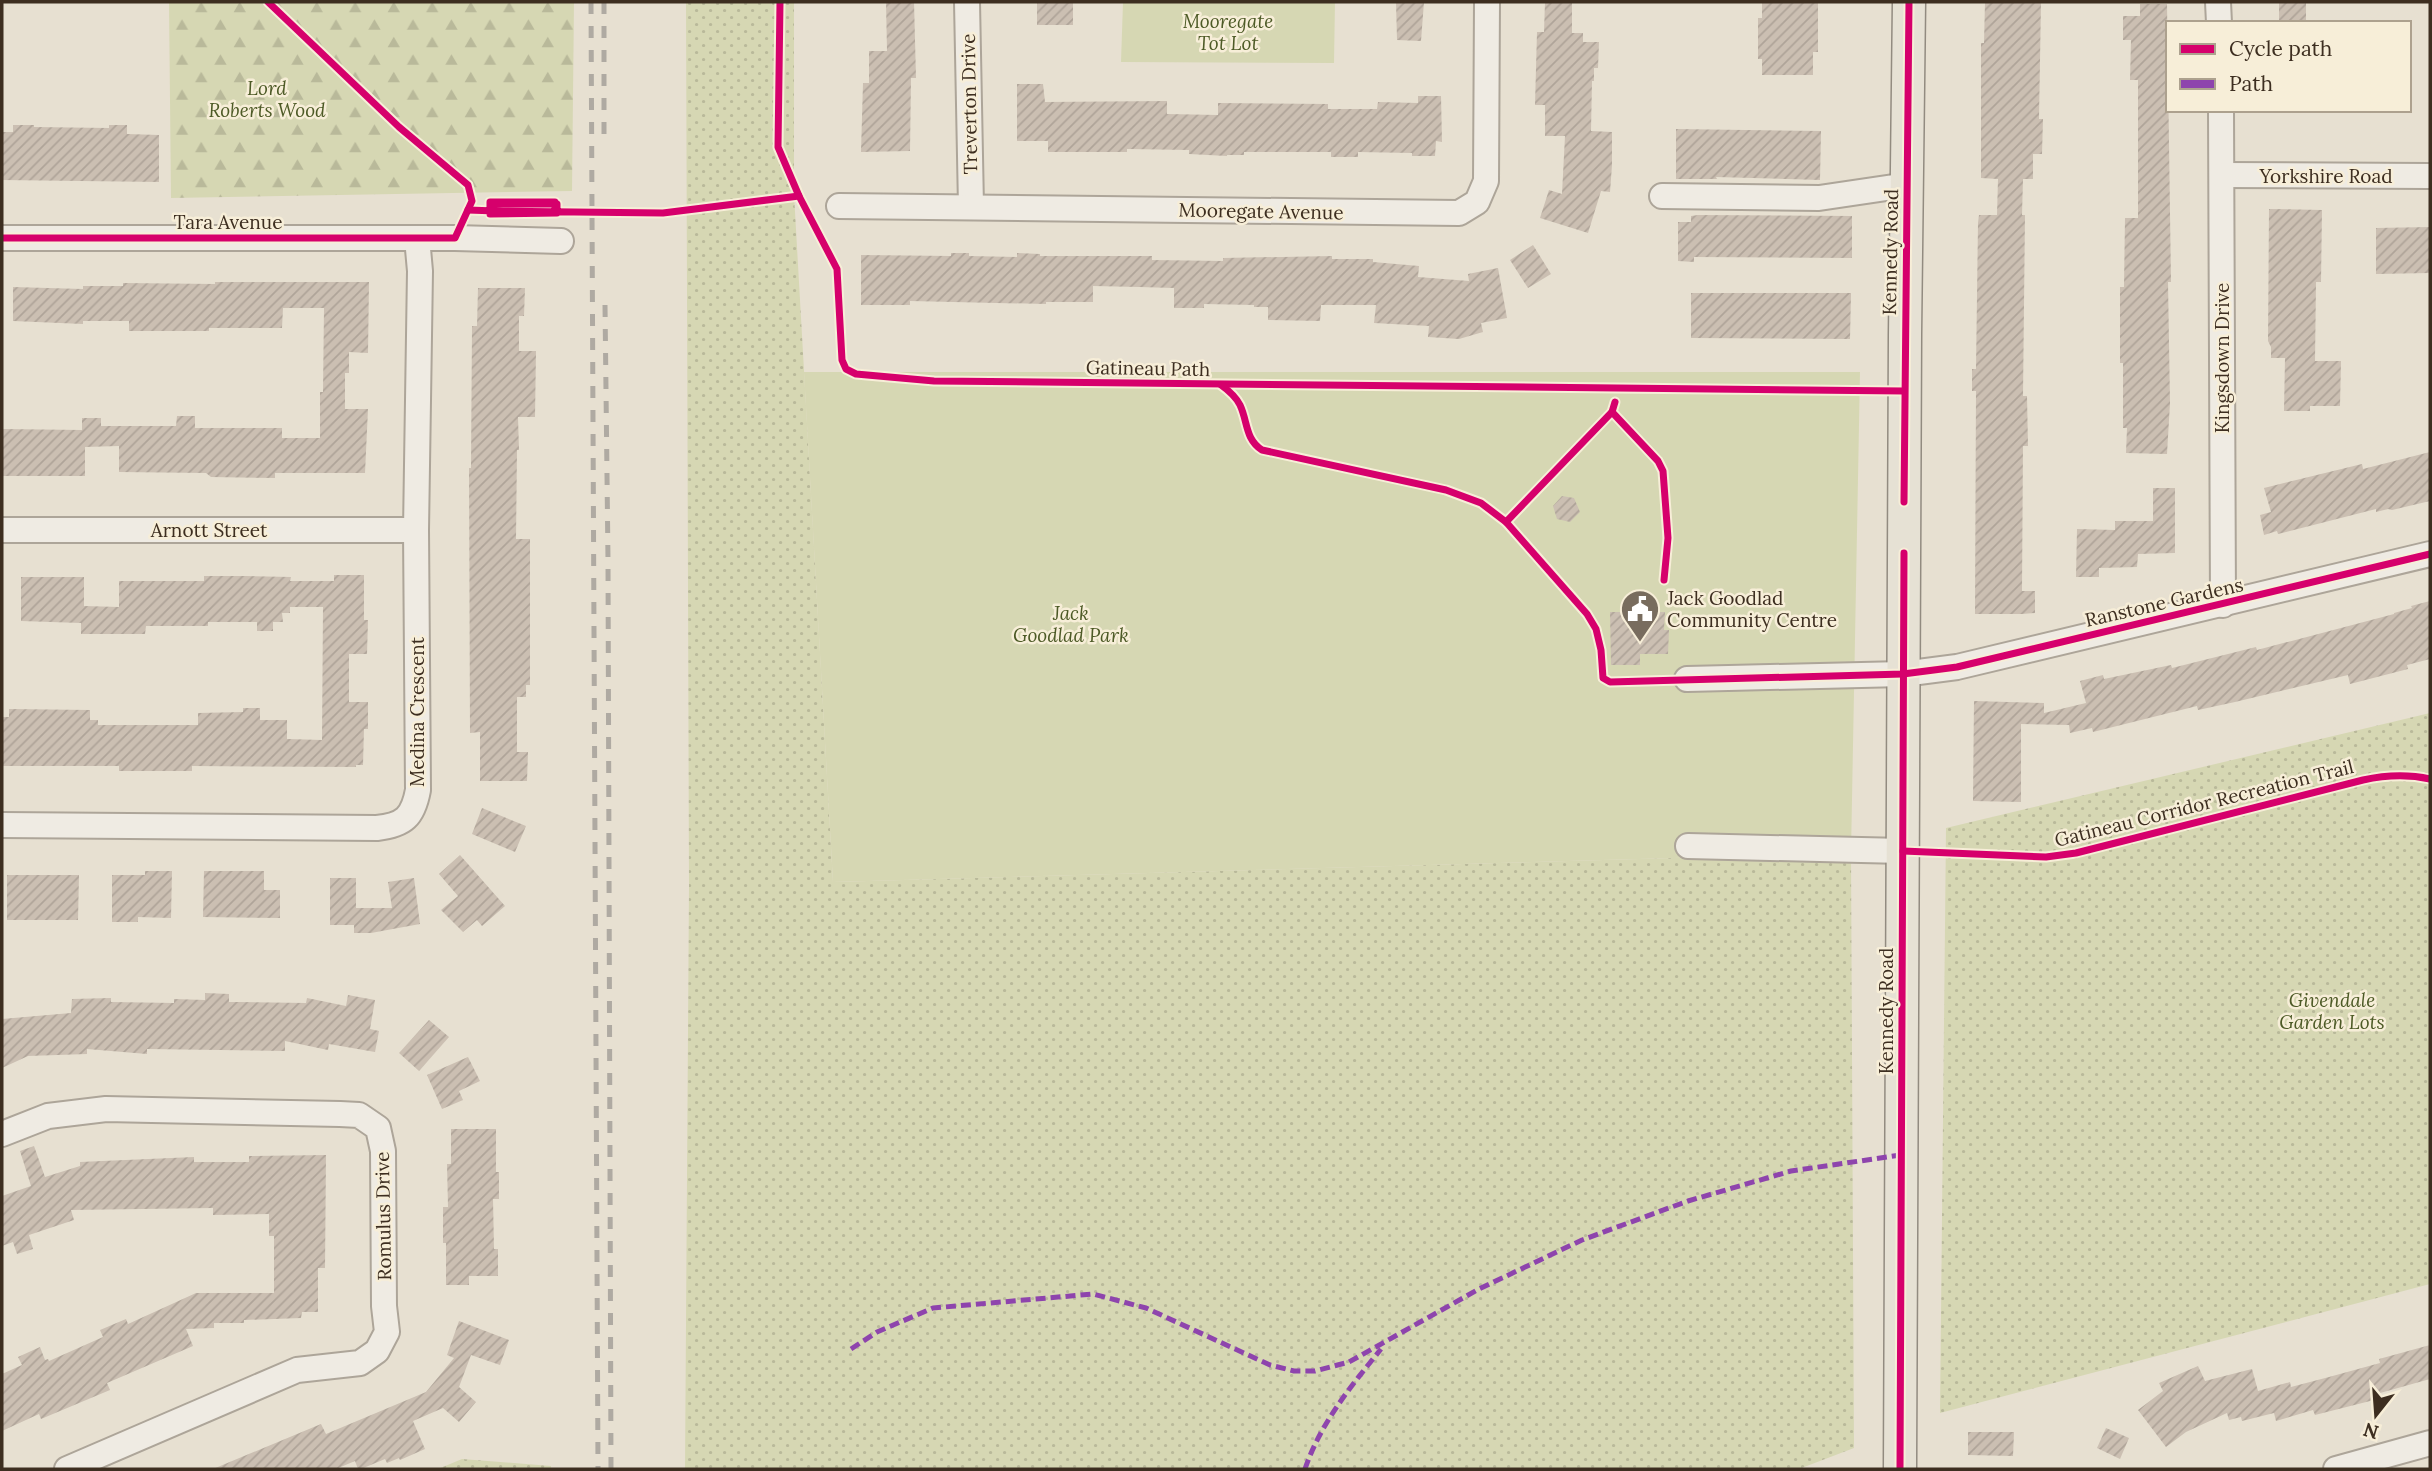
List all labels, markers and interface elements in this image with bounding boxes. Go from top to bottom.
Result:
park label: Mooregate Tot Lot [1183,9,1273,55]
legend [2166,21,2411,112]
street label: Treverton Drive [956,33,982,175]
text: Cycle path [2229,35,2332,62]
text: Path [2229,70,2273,97]
park label: Lord Roberts Wood [208,76,326,122]
street label: Yorkshire Road [2258,164,2393,188]
street label: Kennedy Road [1877,188,1903,316]
street label: Mooregate Avenue [1178,198,1344,224]
street label: Tara Avenue [174,210,282,234]
street label: Kingsdown Drive [2210,283,2234,433]
street label: Gatineau Path [1086,355,1210,381]
street label: Arnott Street [150,518,268,542]
street label: Ranstone Gardens [2083,572,2246,632]
place label: Jack Goodlad Community Centre [1666,586,1837,632]
public building icon: Jack Goodlad Community Centre [1619,588,1661,643]
park label: Jack Goodlad Park [1013,601,1129,647]
street label: Medina Crescent [405,636,429,787]
street label: Gatineau Corridor Recreation Trail [2052,754,2356,852]
street label: Kennedy Road [1874,948,1898,1074]
park label: Givendale Garden Lots [2279,988,2385,1034]
street label: Romulus Drive [370,1151,396,1281]
north arrow [2341,1380,2411,1450]
text: N [2360,1418,2382,1445]

